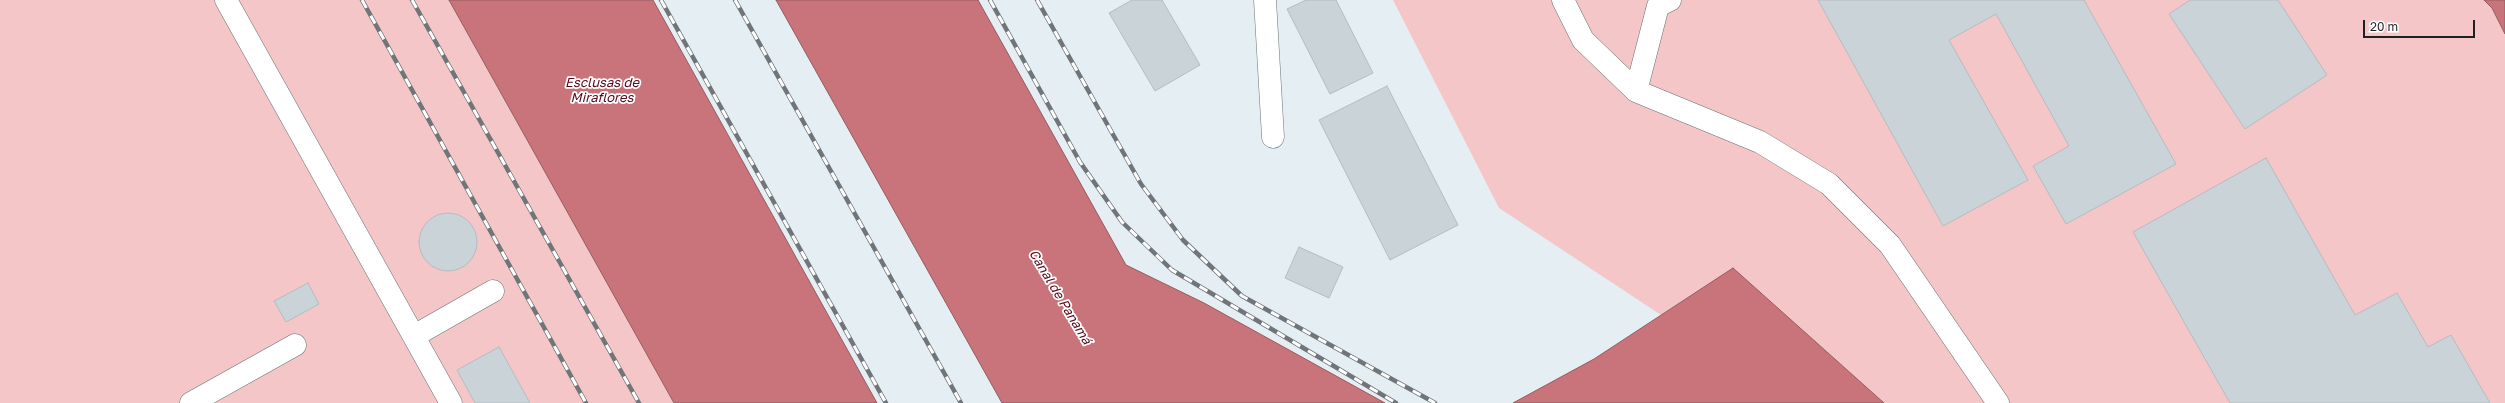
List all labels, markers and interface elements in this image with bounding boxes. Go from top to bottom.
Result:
scale bar [2365,12,2477,38]
text: 20 m [2370,19,2398,34]
water label: Esclusas de Miraflores [565,75,639,106]
water label: Canal de Panamá [1026,247,1094,347]

